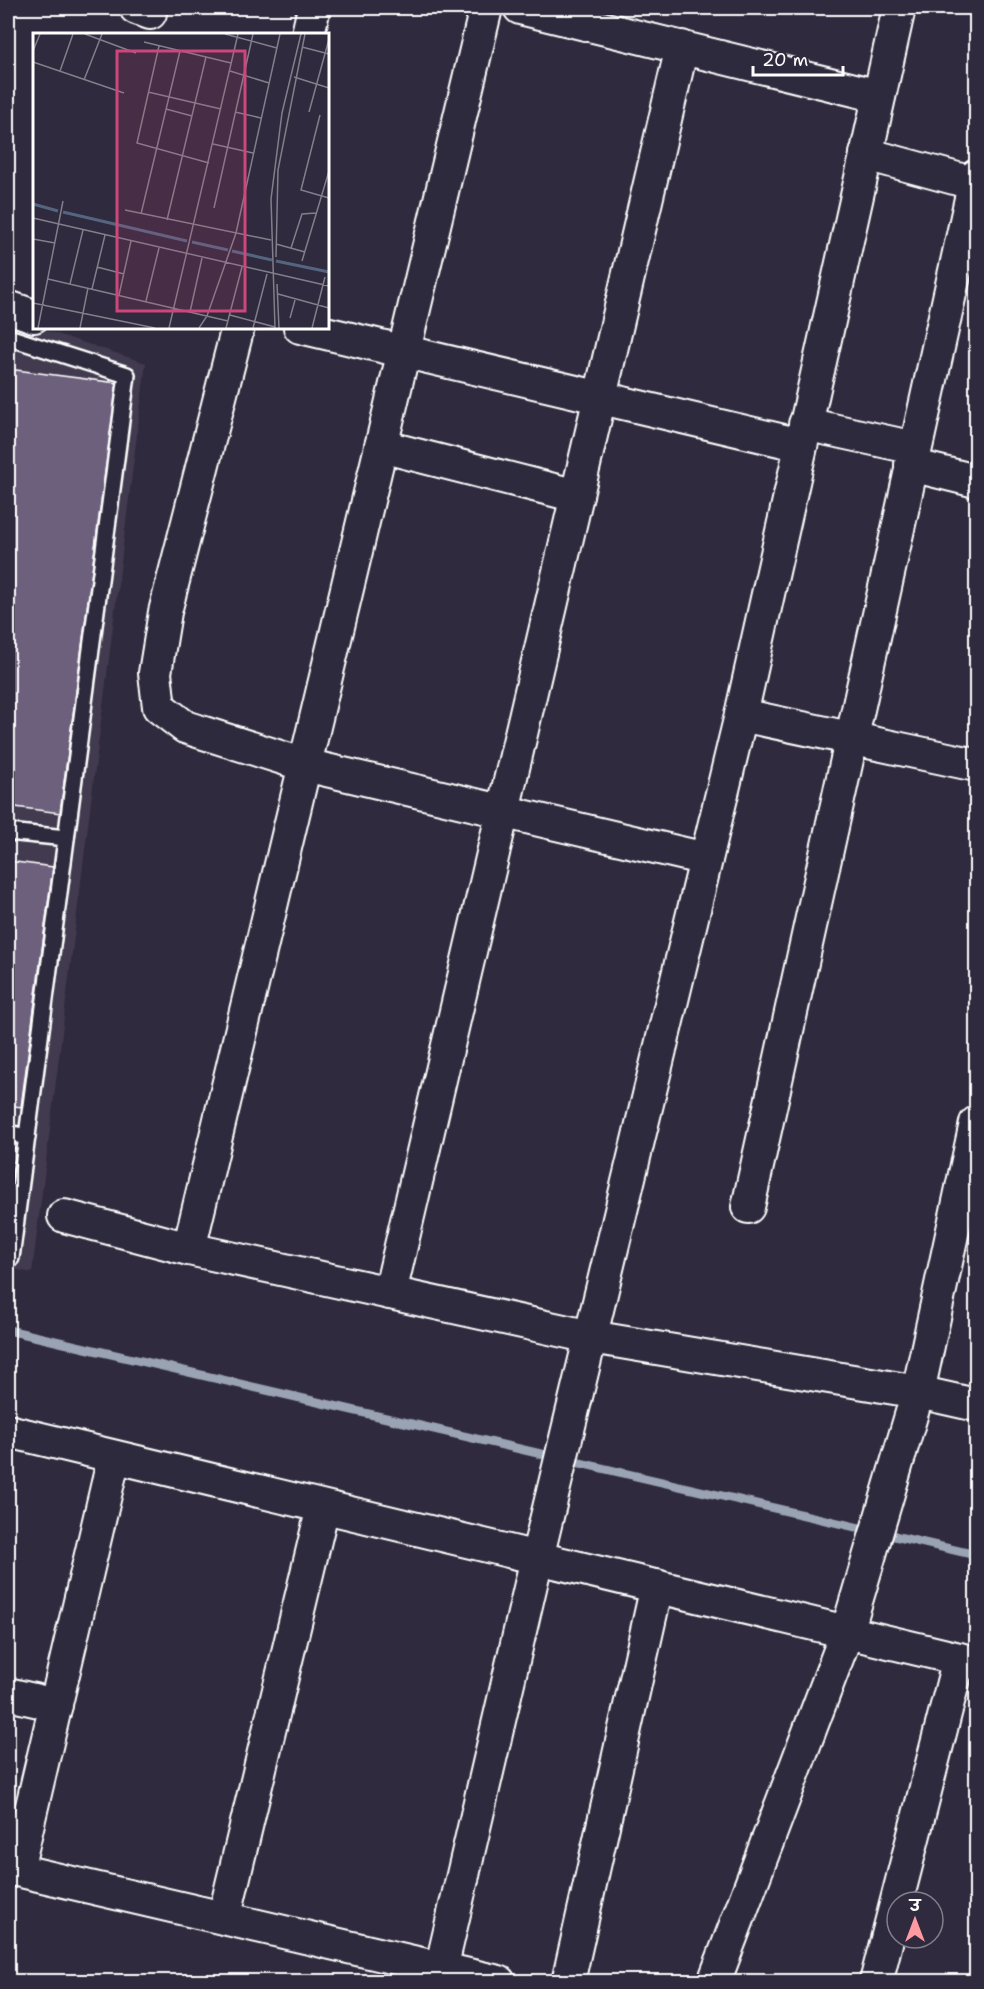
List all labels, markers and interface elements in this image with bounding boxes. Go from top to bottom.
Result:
inset map [33,33,328,328]
scale bar [753,39,843,77]
text: 20 m [762,48,808,72]
north arrow [885,1890,945,1950]
text: उ [908,1895,922,1916]

